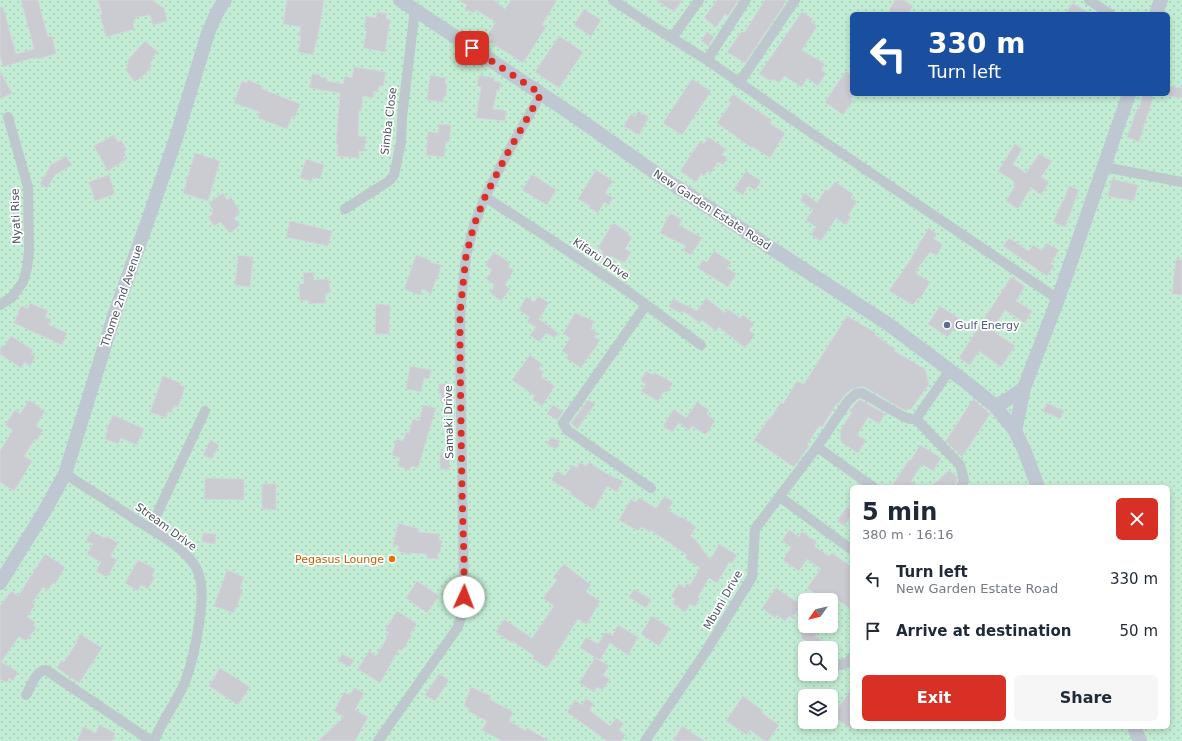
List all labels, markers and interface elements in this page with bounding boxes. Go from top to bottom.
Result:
text: 330 m [928,27,1025,60]
icon: left [862,28,914,80]
pin [455,31,489,65]
icon: arrive [461,37,483,59]
text: Turn left [928,61,1001,82]
street label: Simba Close [378,86,400,156]
street label: New Garden Estate Road [651,167,773,253]
street label: Nyati Rise [9,188,23,244]
street label: Kifaru Drive [570,235,632,283]
street label: Thome 2nd Avenue [98,243,146,350]
place label: Gulf Energy [955,319,1020,332]
marker: Gulf Energy [942,320,952,330]
street label: Samaki Drive [442,385,456,459]
text: 5 min [862,498,937,526]
button: close [1116,498,1158,540]
street label: Stream Drive [133,500,199,554]
text: 380 m · 16:16 [862,527,953,542]
place label: Pegasus Lounge [295,553,384,566]
marker: Pegasus Lounge [387,554,397,564]
text: Turn left [896,563,968,581]
street label: Mbuni Drive [701,568,745,632]
icon: left [862,568,884,590]
text: 330 m [1110,570,1158,588]
position arrow [443,576,485,618]
text: New Garden Estate Road [896,581,1058,596]
north arrow [798,593,838,633]
map controls [798,593,838,729]
icon: arrive [862,620,884,642]
text: Arrive at destination [896,622,1071,640]
text: 50 m [1120,622,1158,640]
button: search [798,641,838,681]
button: Exit [862,675,1006,721]
button: Share [1014,675,1158,721]
button: layers [798,689,838,729]

